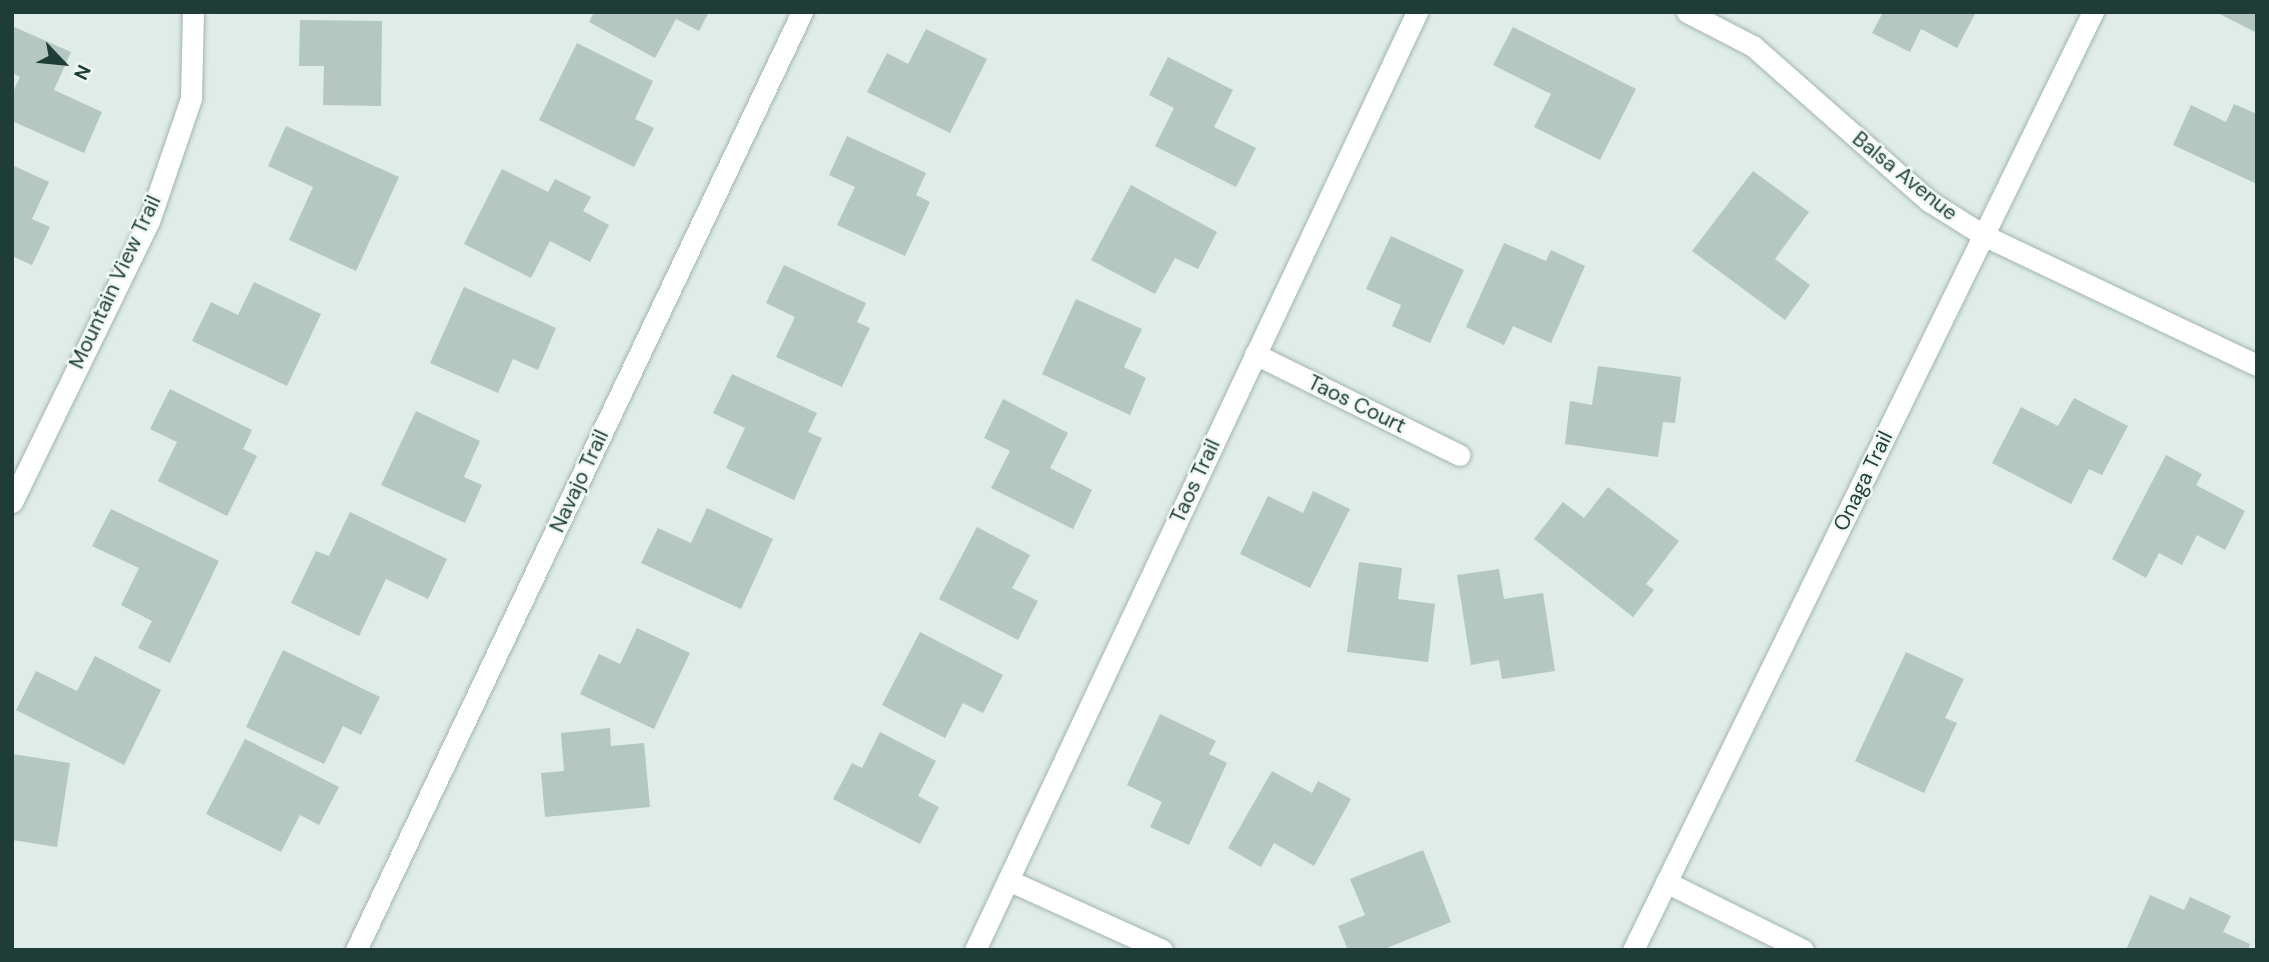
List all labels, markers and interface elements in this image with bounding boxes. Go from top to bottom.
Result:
north arrow [28,28,98,98]
text: N [68,61,97,84]
street label: Balsa Avenue [1847,126,1963,226]
street label: Mountain View Trail [64,191,166,373]
street label: Taos Court [1304,369,1410,439]
street label: Navajo Trail [544,426,614,536]
street label: Onaga Trail [1828,427,1898,535]
street label: Taos Trail [1165,435,1225,527]

